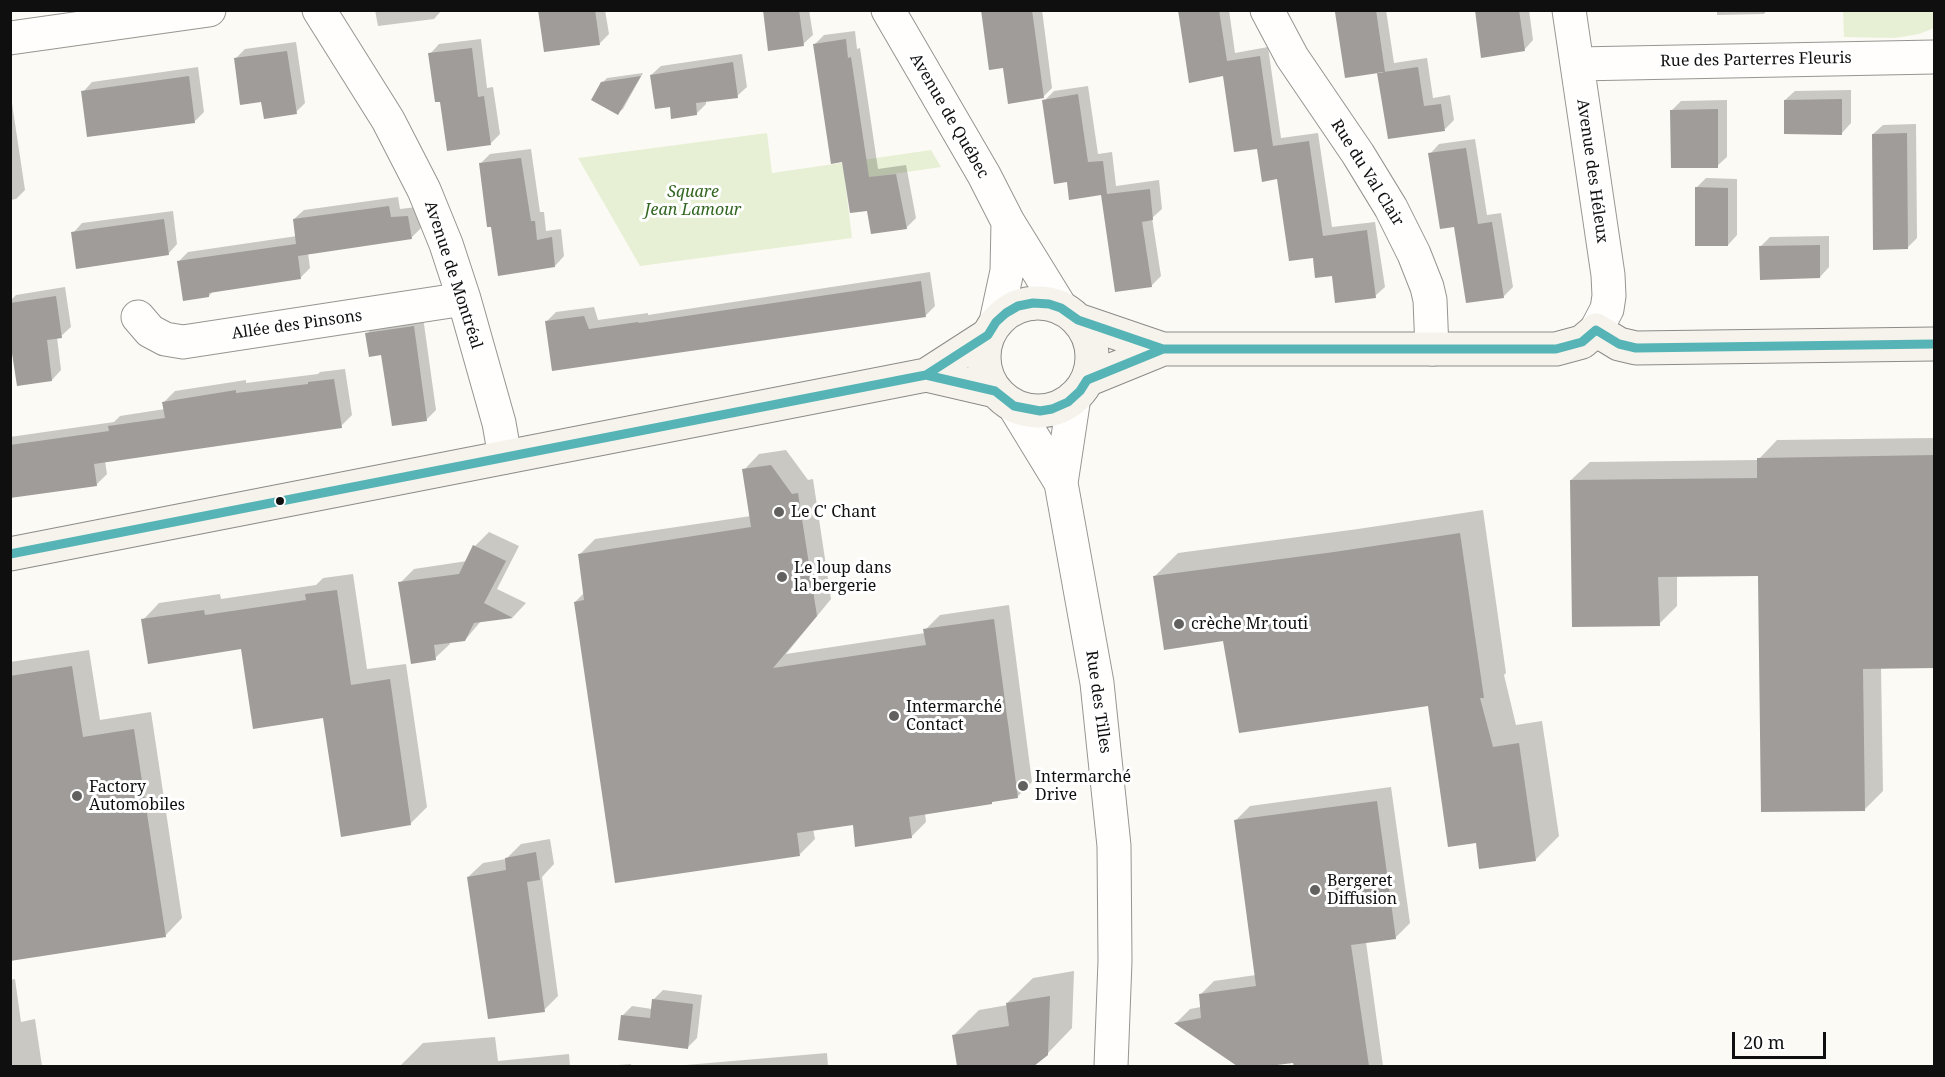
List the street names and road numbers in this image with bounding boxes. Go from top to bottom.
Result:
street label: Rue des Parterres Fleuris [1660,49,1852,71]
street label: Avenue de Québec [906,50,992,182]
street label: Avenue des Héleux [1572,98,1612,244]
street label: Rue du Val Clair [1327,116,1407,230]
street label: Avenue de Montréal [420,199,486,351]
street label: Allée des Pinsons [231,306,363,344]
street label: Rue des Tilles [1081,649,1115,755]

